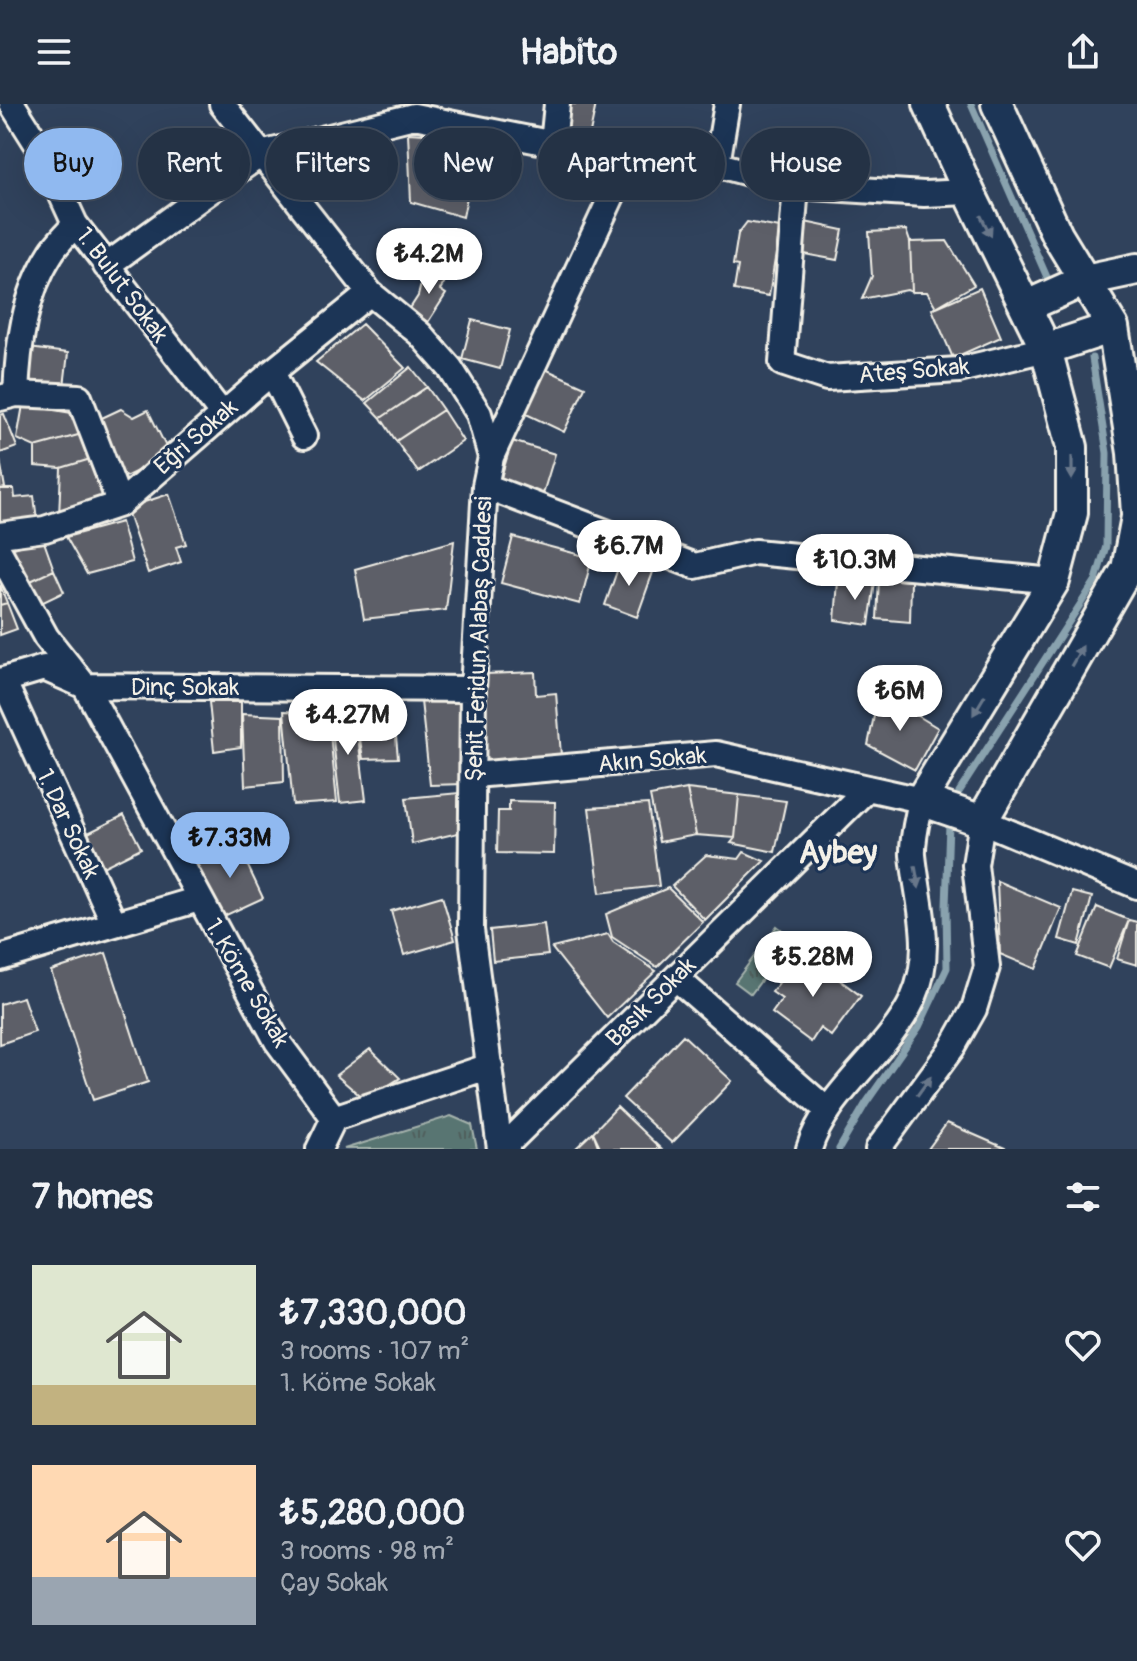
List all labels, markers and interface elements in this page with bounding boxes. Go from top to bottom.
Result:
icon: menu [32,30,76,74]
text: Habito [520,30,617,75]
icon: share [1061,30,1105,74]
chip: Buy [24,128,122,200]
chip: Rent [138,128,250,200]
chip: Filters [266,128,398,200]
chip: New [414,128,522,200]
chip: Apartment [538,128,725,200]
chip: House [741,128,870,200]
one-way arrow [979,214,992,237]
street label: 1. Bulut Sokak [69,222,175,348]
pin: ₺4.2M [373,228,485,296]
text: ₺4.2M [394,238,464,270]
street label: Ateş Sokak [857,352,971,390]
street label: Eğri Sokak [148,393,244,481]
one-way arrow [1066,456,1078,481]
street label: Şehit Feridun Alabaş Caddesi [460,496,498,782]
pin: ₺6.7M [573,520,685,588]
text: ₺6.7M [595,530,663,562]
pin: ₺10.3M [790,534,920,602]
text: ₺10.3M [814,544,896,576]
one-way arrow [1070,645,1084,667]
pin: ₺6M [861,665,939,733]
street label: Dinç Sokak [131,673,239,702]
text: ₺6M [875,675,925,707]
pin: ₺4.27M [283,689,413,757]
one-way arrow [972,693,987,716]
text: ₺4.27M [306,699,390,731]
street label: Akın Sokak [596,741,708,779]
street label: 1. Dar Sokak [30,764,106,884]
pin: ₺7.33M [165,812,295,880]
text: ₺7.33M [189,822,271,854]
district label: Aybey [799,833,877,873]
one-way arrow [912,865,924,890]
street label: 1. Köme Sokak [198,913,296,1053]
pin: ₺5.28M [748,931,878,999]
text: ₺5.28M [772,941,854,973]
street label: Basık Sokak [600,951,702,1053]
one-way arrow [916,1076,932,1096]
icon: filters [1061,1175,1105,1219]
text: 7 homes [32,1176,153,1219]
text: ₺7,330,000 [280,1292,467,1335]
icon: home [96,1297,192,1393]
icon: heart [1061,1323,1105,1367]
text: 3 rooms · 107 m² [280,1335,469,1367]
text: 1. Köme Sokak [280,1367,436,1399]
text: ₺5,280,000 [280,1492,465,1535]
icon: home [96,1497,192,1593]
icon: heart [1061,1523,1105,1567]
text: 3 rooms · 98 m² [280,1535,454,1567]
text: Çay Sokak [280,1567,388,1599]

